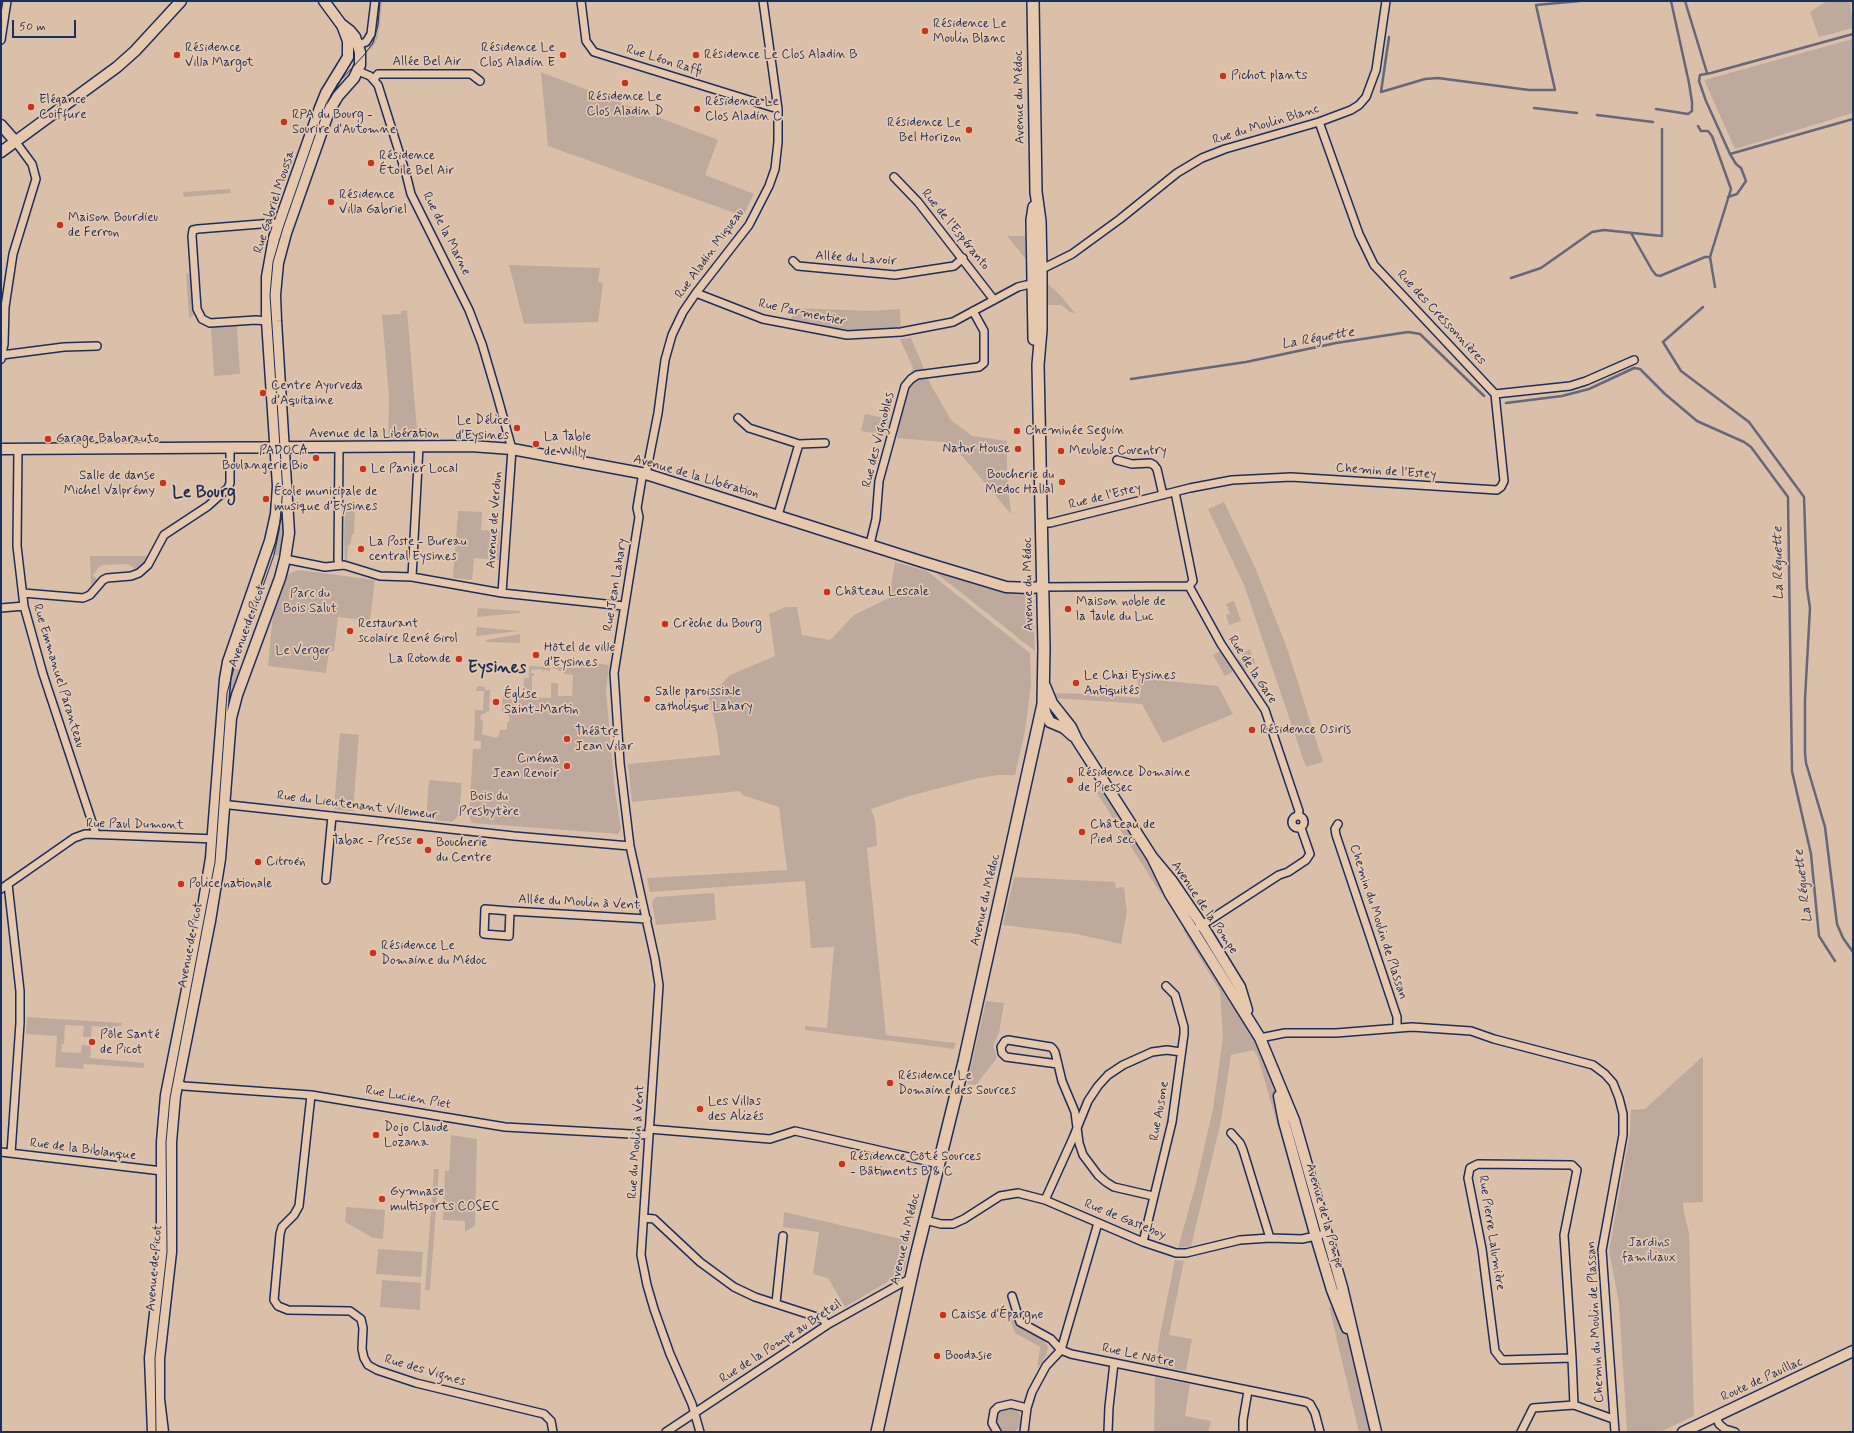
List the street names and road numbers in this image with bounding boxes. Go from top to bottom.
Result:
street label: Rue Léon Raffi [624,42,704,80]
street label: Avenue du Médoc [1011,50,1029,144]
street label: Allée Bel Air [392,54,462,70]
street label: Rue du Moulin Blanc [1211,101,1321,149]
street label: Rue Gabriel Moussa [251,148,299,256]
street label: Rue de l'Espéranto [918,186,992,274]
street label: Rue de la Marne [418,190,474,278]
street label: Rue Aladin Miqueau [672,206,748,302]
street label: Allée du Lavoir [815,248,897,270]
street label: Rue des Cressonnières [1393,267,1489,369]
street label: Rue Parmentier [757,296,847,330]
street label: Rue des Vignobles [860,391,898,489]
street label: Avenue de la Libération [309,426,439,442]
street label: Avenue de la Libération [631,452,761,502]
street label: Chemin de l'Estey [1335,461,1437,483]
street label: Avenue de Verdun [484,471,506,569]
street label: Rue de l'Estey [1067,480,1143,514]
street label: Rue Jean Lahary [601,537,631,633]
street label: Avenue du Médoc [1020,537,1038,631]
street label: Avenue de Picot [226,583,270,669]
street label: Rue Emmanuel Paranteau [29,602,87,750]
street label: Rue de la Gare [1224,633,1280,707]
street label: Rue du Lieutenant Villemeur [276,788,438,824]
street label: Rue Paul Dumont [86,816,184,834]
street label: Chemin du Moulin de Plassan [1346,843,1410,1001]
street label: Avenue du Médoc [968,852,1004,948]
street label: Avenue de la Pompe [1167,859,1241,957]
street label: Allée du Moulin à Vent [518,892,640,914]
street label: Avenue de Picot [175,901,207,989]
street label: Rue Ausone [1147,1080,1173,1142]
street label: Rue Lucien Piet [364,1083,452,1113]
street label: Rue du Moulin à Vent [625,1084,649,1200]
street label: Rue de la Biblanque [29,1136,137,1164]
street label: Avenue de la Pompe [1302,1162,1346,1270]
street label: Rue Pierre Lalumière [1474,1174,1508,1292]
street label: Avenue du Médoc [888,1191,924,1287]
street label: Rue de Gasteboy [1082,1196,1168,1244]
street label: Avenue de Picot [143,1224,167,1312]
street label: Chemin du Moulin de Plassan [1584,1241,1608,1403]
street label: Rue de la Pompe au Breteil [717,1297,845,1387]
street label: Rue Le Nôtre [1100,1341,1176,1371]
street label: Rue des Vignes [383,1352,467,1390]
street label: Route de Pauillac [1719,1354,1805,1406]

